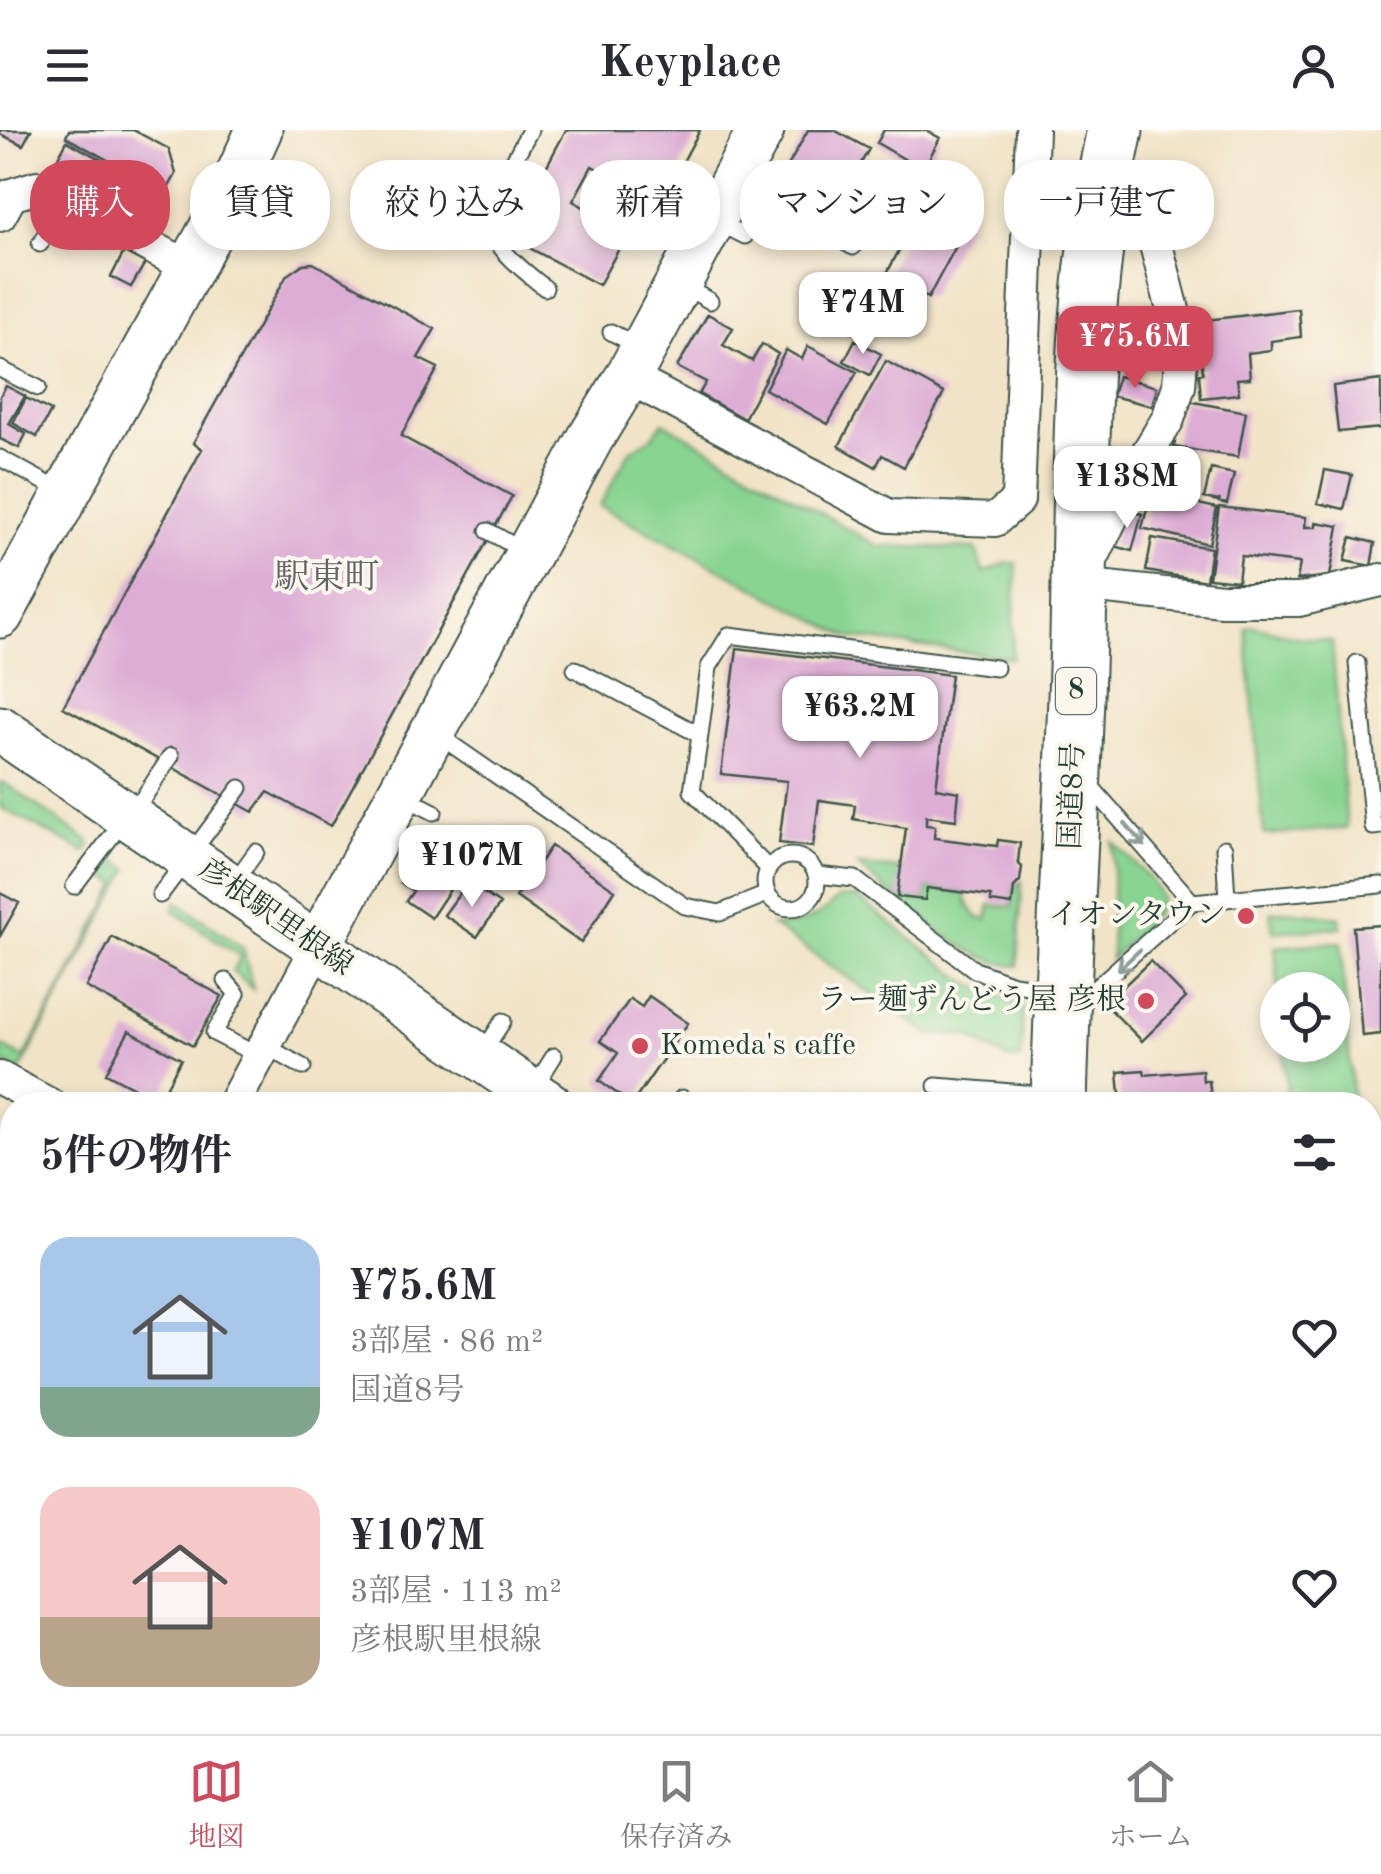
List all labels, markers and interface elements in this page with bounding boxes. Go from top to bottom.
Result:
icon: menu [40,38,95,93]
icon: person [1286,38,1341,93]
text: Keyplace [599,42,782,87]
chip: 購入 [30,160,170,250]
chip: 賃貸 [190,160,330,250]
chip: 絞り込み [350,160,560,250]
chip: 新着 [580,160,720,250]
chip: マンション [740,160,984,250]
chip: 一戸建て [1004,160,1214,250]
pin: ¥74M [804,272,922,357]
text: ¥74M [821,288,905,320]
pin: ¥75.6M [1054,306,1216,391]
text: ¥75.6M [1079,322,1191,354]
pin: ¥138M [1057,446,1197,531]
text: ¥138M [1076,462,1178,494]
district label: 駅東町 [274,558,380,596]
road number: 8 [1056,668,1096,714]
pin: ¥63.2M [779,676,941,761]
text: ¥63.2M [804,692,916,724]
street label: 国道8号 [1053,742,1090,850]
one-way arrow [1123,822,1146,847]
pin: ¥107M [402,825,542,910]
text: ¥107M [421,841,523,873]
street label: 彦根駅里根線 [193,852,359,982]
place label: イオンタウン [1048,900,1226,931]
marker: イオンタウン [1235,905,1257,927]
one-way arrow [1117,948,1142,971]
map controls [1260,972,1350,1062]
button: locate [1260,972,1350,1062]
place label: ラー麺ずんどう屋 彦根 [818,983,1126,1016]
marker: ラー麺ずんどう屋 彦根 [1135,990,1157,1012]
place label: Komeda's caffe [660,1031,856,1061]
marker: Komeda's caffe [629,1035,651,1057]
icon: filters [1287,1125,1342,1180]
text: 5件の物件 [40,1137,232,1179]
text: ¥75.6M [350,1267,497,1309]
icon: home [120,1277,240,1397]
icon: heart [1287,1310,1342,1365]
text: 3部屋 · 86 m² [350,1327,543,1359]
text: 国道8号 [350,1376,465,1408]
text: ¥107M [350,1517,485,1559]
icon: home [120,1527,240,1647]
icon: heart [1287,1560,1342,1615]
text: 3部屋 · 113 m² [350,1577,562,1609]
text: 彦根駅里根線 [350,1626,542,1658]
tab: 地図 [188,1754,244,1857]
tab: 保存済み [620,1754,733,1857]
tab: ホーム [1109,1754,1193,1857]

